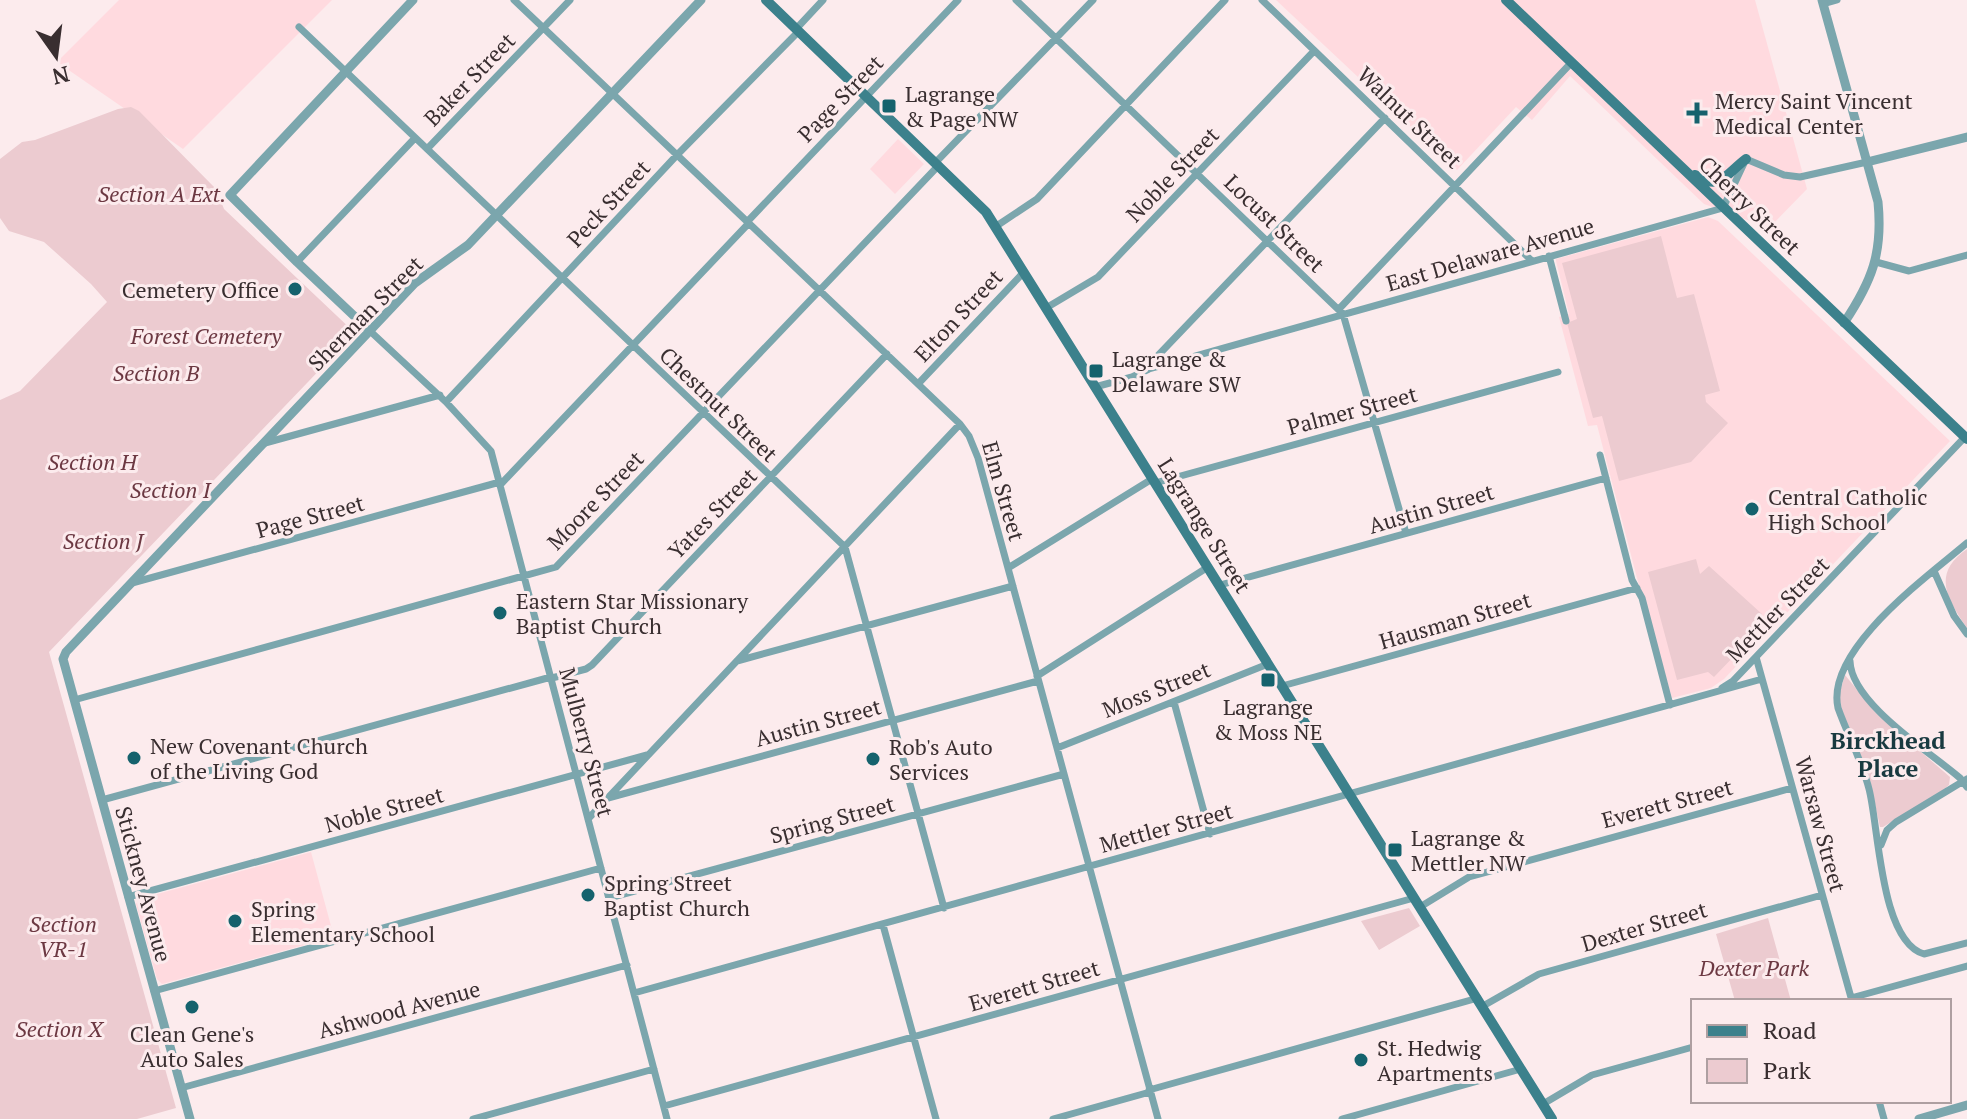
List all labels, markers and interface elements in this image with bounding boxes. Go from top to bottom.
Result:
north arrow [16,16,96,96]
street label: Baker Street [417,26,521,132]
street label: Page Street [791,48,889,148]
text: N [49,60,73,92]
street label: Walnut Street [1351,60,1469,174]
place label: Lagrange & Page NW [905,79,1019,133]
place label: Mercy Saint Vincent Medical Center [1715,86,1913,140]
marker: Lagrange & Page NW [880,97,898,115]
marker: Mercy Saint Vincent Medical Center [1686,102,1708,124]
street label: Noble Street [1119,120,1225,228]
street label: Cherry Street [1693,149,1807,261]
street label: Peck Street [560,153,656,253]
street label: Locust Street [1219,168,1331,278]
park label: Section A Ext. [98,179,226,208]
street label: East Delaware Avenue [1383,210,1597,298]
street label: Sherman Street [301,249,429,377]
street label: Elton Street [908,262,1008,368]
place label: Cemetery Office [122,275,279,304]
marker: Cemetery Office [286,280,304,298]
park label: Forest Cemetery [130,321,282,350]
street label: Chestnut Street [654,340,784,468]
place label: Lagrange & Delaware SW [1112,344,1241,398]
park label: Section B [113,358,200,387]
marker: Lagrange & Delaware SW [1087,362,1105,380]
street label: Palmer Street [1284,379,1420,441]
street label: Elm Street [976,438,1032,544]
street label: Moore Street [540,444,650,556]
park label: Section H [47,447,139,476]
street label: Lagrange Street [1152,452,1258,598]
street label: Yates Street [661,461,763,565]
park label: Section I [130,475,212,504]
street label: Austin Street [1365,476,1497,540]
place label: Central Catholic High School [1768,482,1927,536]
street label: Page Street [253,488,367,544]
marker: Central Catholic High School [1743,500,1761,518]
park label: Section J [63,526,145,555]
street label: Mettler Street [1719,550,1835,668]
street label: Hausman Street [1376,584,1534,656]
place label: Eastern Star Missionary Baptist Church [516,586,749,640]
marker: Eastern Star Missionary Baptist Church [491,604,509,622]
street label: Moss Street [1098,654,1214,724]
street label: Mulberry Street [553,664,621,820]
marker: Lagrange & Moss NE [1259,671,1277,689]
street label: Austin Street [752,691,884,753]
place label: Lagrange & Moss NE [1213,692,1323,746]
district label: Birckhead Place [1830,724,1946,784]
place label: New Covenant Church of the Living God [150,731,368,785]
place label: Rob's Auto Services [889,732,993,786]
marker: New Covenant Church of the Living God [125,749,143,767]
marker: Rob's Auto Services [864,750,882,768]
street label: Warsaw Street [1789,753,1853,895]
street label: Everett Street [1598,772,1736,834]
street label: Noble Street [321,779,447,839]
street label: Spring Street [766,788,898,850]
street label: Mettler Street [1096,795,1236,859]
street label: Stickney Avenue [109,803,179,965]
place label: Lagrange & Mettler NW [1411,823,1526,877]
marker: Lagrange & Mettler NW [1386,841,1404,859]
place label: Spring Street Baptist Church [604,868,750,922]
marker: Spring Street Baptist Church [579,886,597,904]
place label: Spring Elementary School [251,894,435,948]
street label: Dexter Street [1578,894,1710,958]
park label: Section VR-1 [29,909,97,963]
marker: Spring Elementary School [226,912,244,930]
street label: Everett Street [965,953,1103,1017]
park label: Dexter Park [1698,953,1809,982]
street label: Ashwood Avenue [315,973,483,1045]
marker: Clean Gene's Auto Sales [183,998,201,1016]
legend [1691,999,1951,1103]
park label: Section X [15,1014,105,1043]
text: Road [1763,1014,1817,1046]
place label: Clean Gene's Auto Sales [130,1019,254,1073]
place label: St. Hedwig Apartments [1377,1033,1493,1087]
marker: St. Hedwig Apartments [1352,1051,1370,1069]
text: Park [1763,1054,1812,1086]

